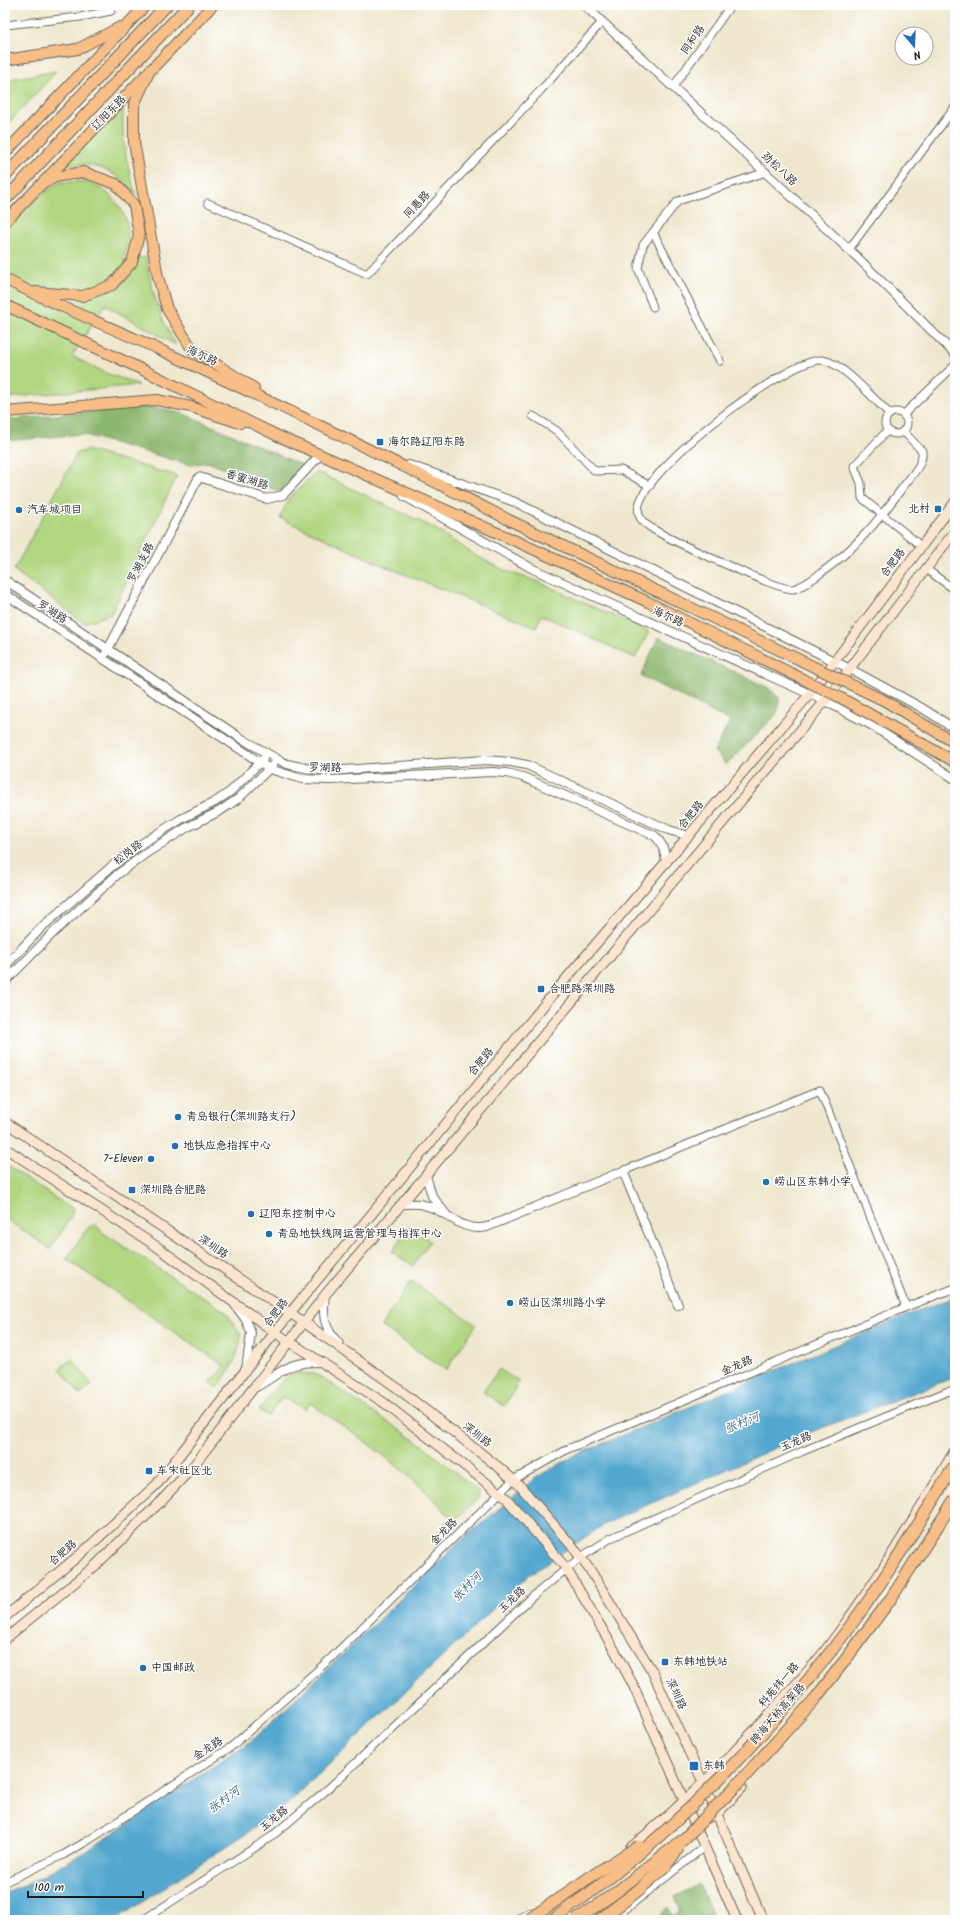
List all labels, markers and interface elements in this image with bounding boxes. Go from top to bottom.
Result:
street label: 同和路 [676,21,710,59]
north arrow [894,26,934,66]
text: N [911,45,923,64]
street label: 辽阳东路 [87,91,131,135]
street label: 劲松八路 [757,147,801,191]
street label: 同惠路 [399,187,435,223]
street label: 海尔路 [183,341,221,371]
place label: 海尔路辽阳东路 [388,433,465,451]
marker: 海尔路辽阳东路 [375,437,385,447]
street label: 香蜜湖路 [223,465,271,495]
place label: 北村 [908,500,930,518]
place label: 汽车城项目 [27,501,82,519]
marker: 北村 [933,504,943,514]
marker: 汽车城项目 [14,505,24,515]
street label: 罗湖支路 [123,539,159,587]
street label: 合肥路 [876,544,910,582]
street label: 罗湖路 [33,595,71,629]
street label: 海尔路 [649,602,687,632]
street label: 罗湖路 [308,759,342,777]
street label: 合肥路 [673,797,709,833]
street label: 松岗路 [109,836,147,870]
place label: 合肥路深圳路 [549,980,615,998]
marker: 合肥路深圳路 [536,984,546,994]
street label: 合肥路 [463,1044,499,1080]
place label: 青岛银行(深圳路支行) [186,1108,296,1126]
marker: 青岛银行(深圳路支行) [173,1112,183,1122]
place label: 地铁应急指挥中心 [183,1137,271,1155]
marker: 地铁应急指挥中心 [170,1141,180,1151]
place label: 7-Eleven [103,1150,143,1168]
marker: 7-Eleven [146,1154,156,1164]
place label: 崂山区东韩小学 [774,1173,851,1191]
marker: 崂山区东韩小学 [761,1177,771,1187]
place label: 深圳路合肥路 [140,1181,206,1199]
marker: 深圳路合肥路 [127,1185,137,1195]
place label: 辽阳东控制中心 [259,1205,336,1223]
marker: 辽阳东控制中心 [246,1209,256,1219]
place label: 青岛地铁线网运营管理与指挥中心 [277,1225,442,1243]
marker: 青岛地铁线网运营管理与指挥中心 [264,1229,274,1239]
street label: 深圳路 [194,1230,232,1264]
street label: 合肥路 [259,1294,293,1332]
place label: 崂山区深圳路小学 [518,1294,606,1312]
marker: 崂山区深圳路小学 [505,1298,515,1308]
street label: 金龙路 [718,1351,756,1381]
water label: 张村河 [722,1406,764,1439]
street label: 深圳路 [458,1418,496,1452]
street label: 玉龙路 [777,1427,815,1457]
place label: 车宋社区北 [157,1462,212,1480]
marker: 车宋社区北 [144,1466,154,1476]
street label: 金龙路 [426,1514,462,1550]
street label: 合肥路 [45,1535,81,1571]
water label: 张村河 [448,1566,488,1606]
street label: 玉龙路 [494,1582,530,1618]
place label: 东韩地铁站 [673,1653,728,1671]
marker: 东韩地铁站 [660,1657,670,1667]
street label: 科苑纬一路 [754,1658,804,1712]
place label: 中国邮政 [151,1659,195,1677]
marker: 中国邮政 [138,1663,148,1673]
street label: 深圳路 [661,1675,691,1713]
street label: 跨海大桥高架路 [746,1679,810,1749]
street label: 金龙路 [189,1732,227,1766]
place label: 东韩 [703,1757,725,1775]
marker: 东韩 [688,1760,700,1772]
water label: 张村河 [204,1781,246,1818]
street label: 玉龙路 [256,1802,292,1836]
scale bar [28,1873,143,1899]
text: 100 m [34,1878,65,1897]

